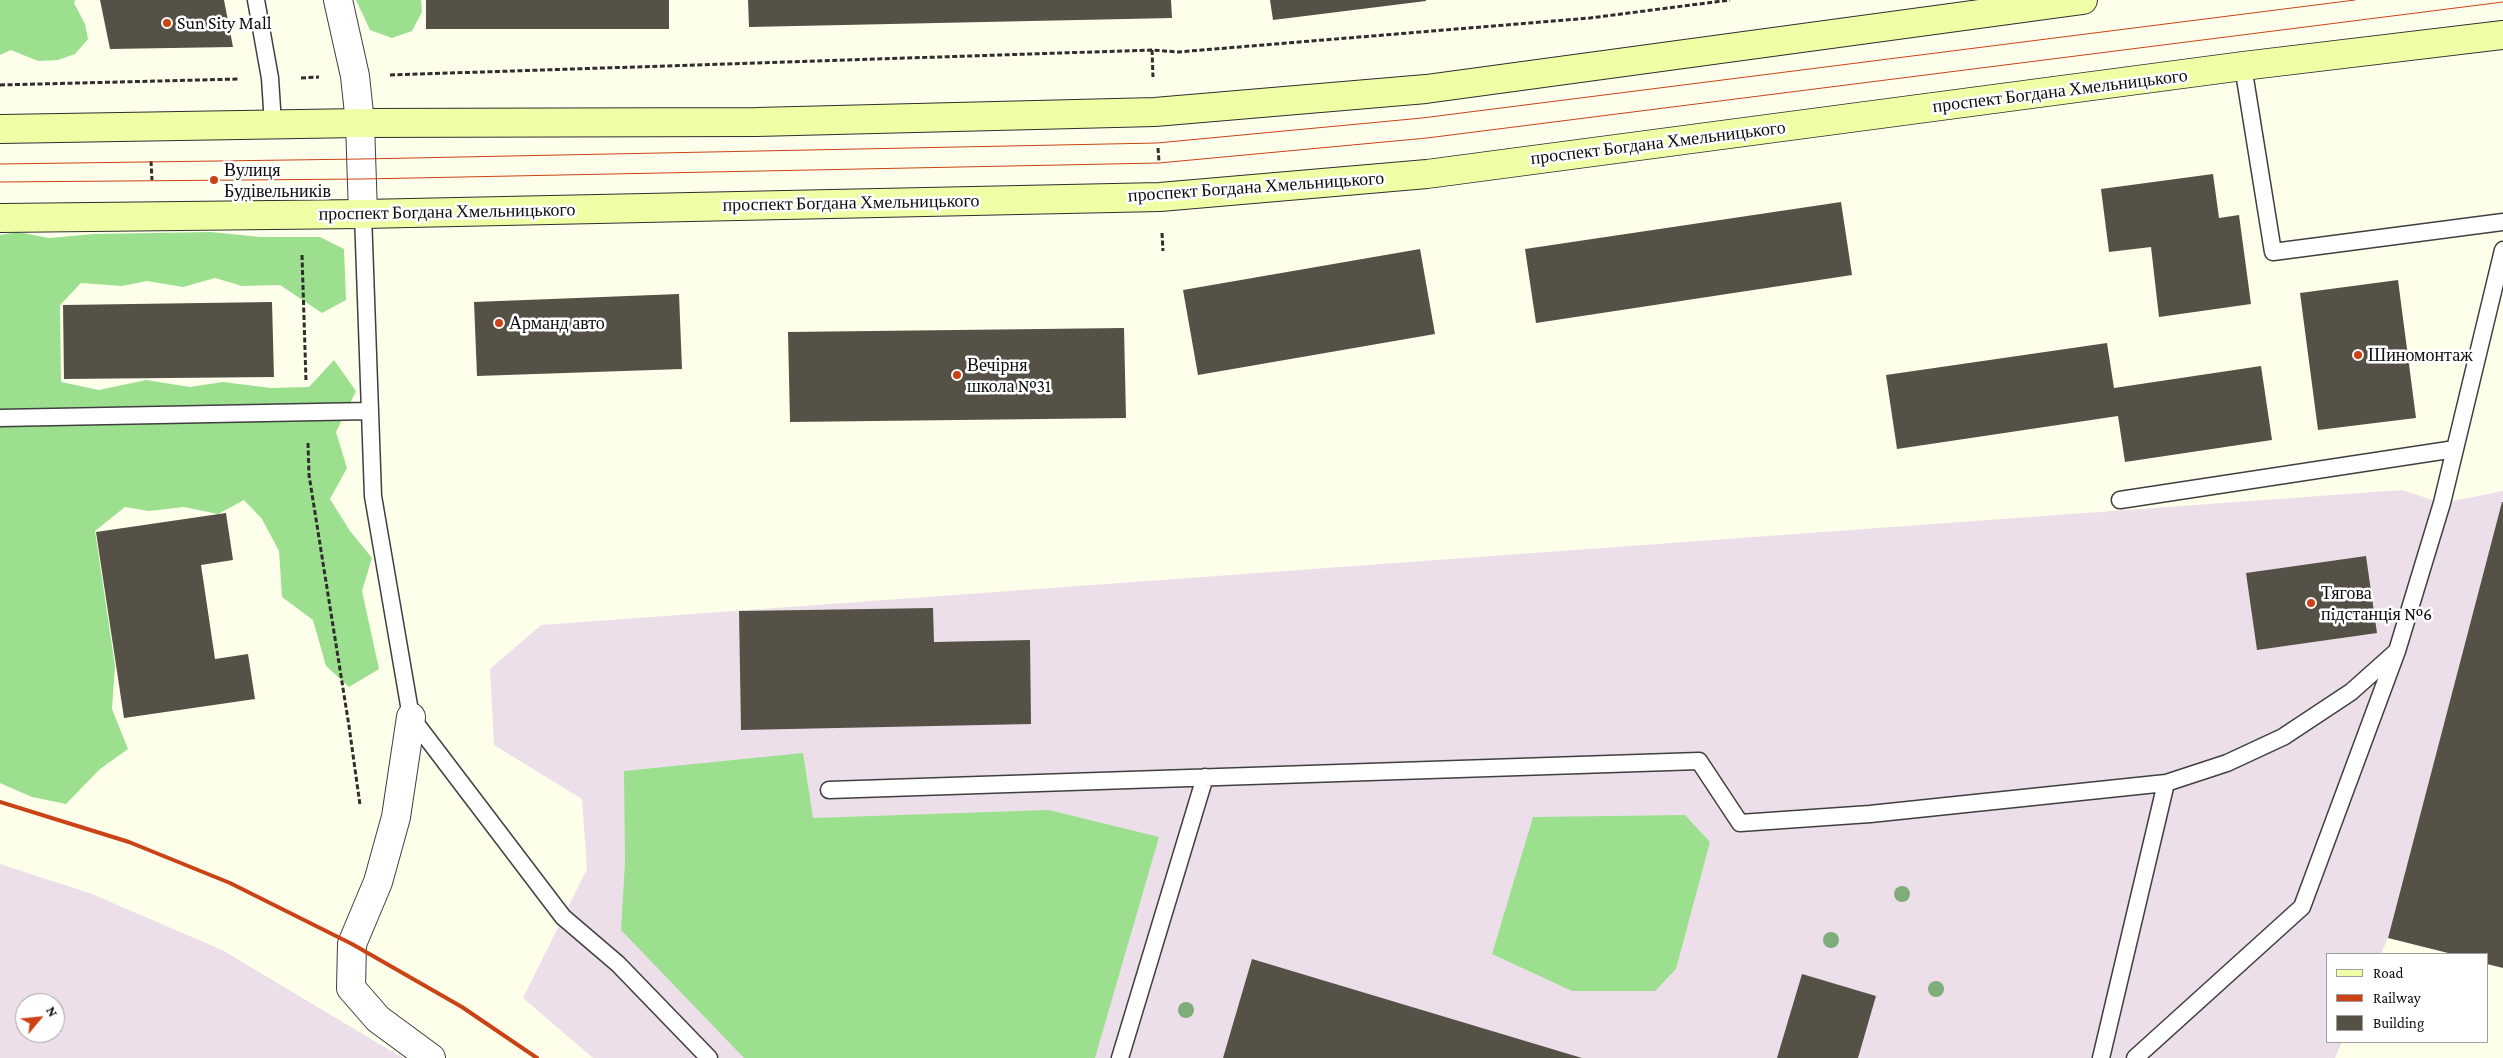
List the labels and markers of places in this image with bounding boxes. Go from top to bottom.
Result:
place label: Sun Sity Mall [177,12,271,34]
marker: Sun Sity Mall [161,17,173,29]
place label: Вулиця Будівельників [224,159,331,202]
marker: Вулиця Будівельників [208,174,220,186]
place label: Арманд авто [509,312,605,334]
marker: Арманд авто [493,317,505,329]
place label: Шиномонтаж [2368,344,2473,366]
marker: Шиномонтаж [2352,349,2364,361]
place label: Вечірня школа №31 [967,354,1051,396]
marker: Вечірня школа №31 [951,369,963,381]
place label: Тягова пiдстанцiя №6 [2321,582,2432,624]
marker: Тягова пiдстанцiя №6 [2305,597,2317,609]

